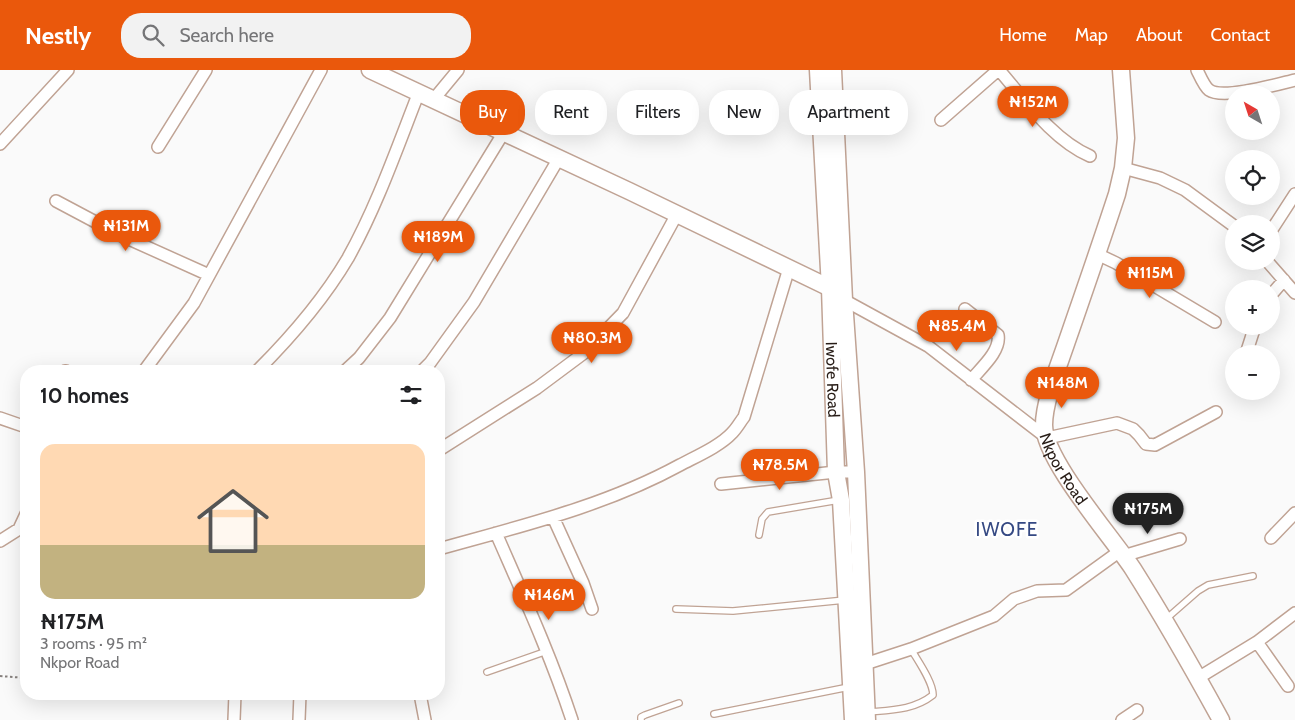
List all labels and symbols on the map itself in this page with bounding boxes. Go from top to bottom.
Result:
pin: ₦152M [998,85,1068,128]
north arrow [1225,85,1280,140]
pin: ₦131M [91,210,161,252]
pin: ₦189M [403,220,473,263]
pin: ₦115M [1115,256,1185,299]
pin: ₦85.4M [916,310,998,352]
pin: ₦80.3M [551,322,633,364]
street label: Iwofe Road [822,341,844,418]
pin: ₦148M [1027,366,1097,409]
street label: Nkpor Road [1036,431,1091,508]
pin: ₦78.5M [739,448,821,491]
pin: ₦175M [1113,492,1183,535]
district label: IWOFE [976,518,1038,541]
pin: ₦146M [514,578,584,621]

